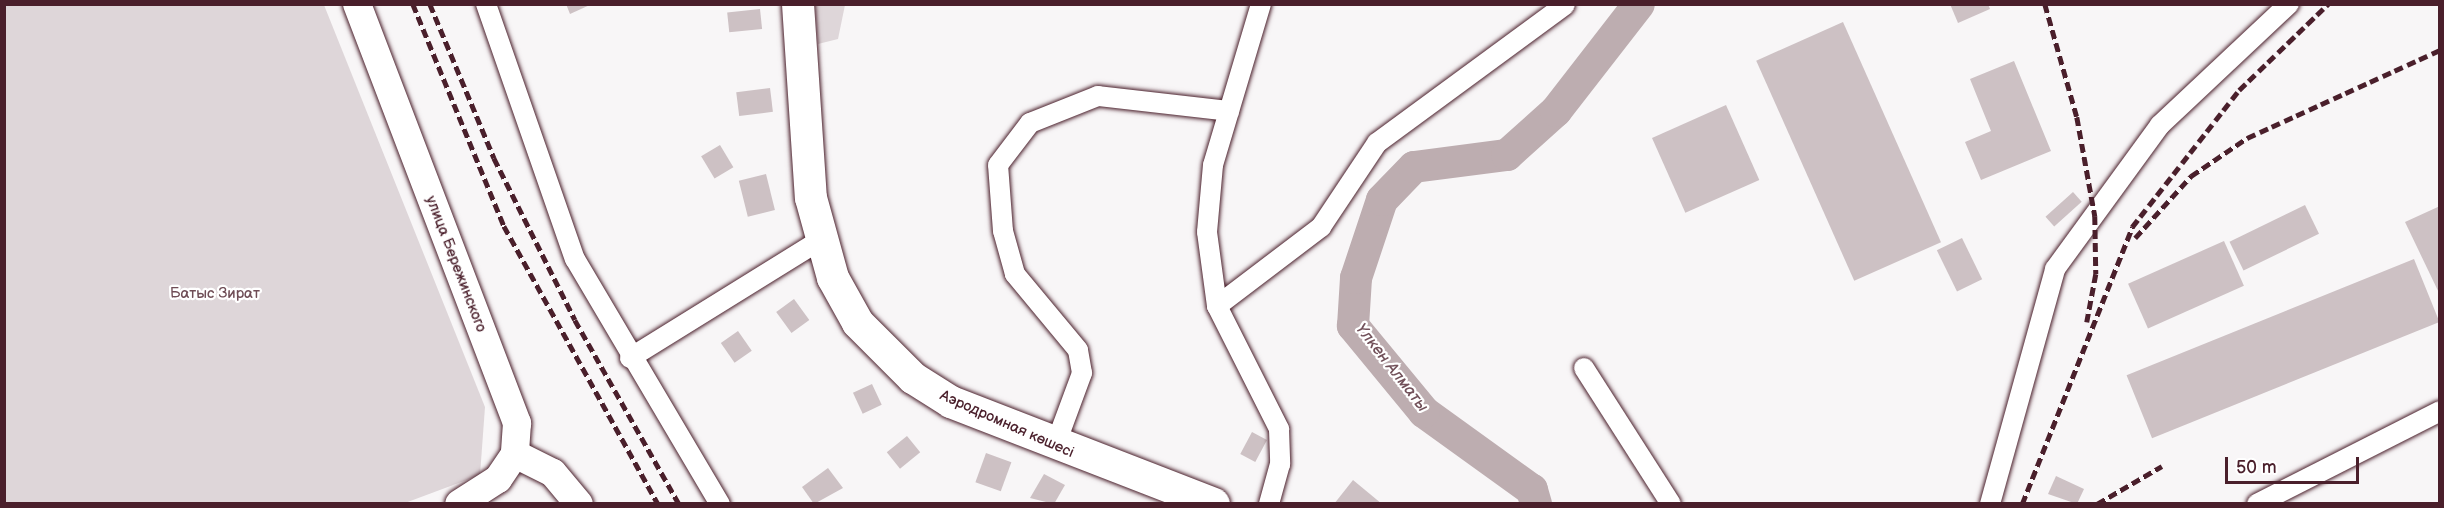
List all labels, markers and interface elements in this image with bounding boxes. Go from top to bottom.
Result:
street label: улица Бережинского [422,193,490,335]
park label: Батыс Зират [170,285,260,303]
water label: Үлкен Алматы [1351,320,1431,416]
street label: Аэродромная көшесі [937,386,1077,462]
scale bar [2228,445,2362,483]
text: 50 m [2236,457,2277,478]

